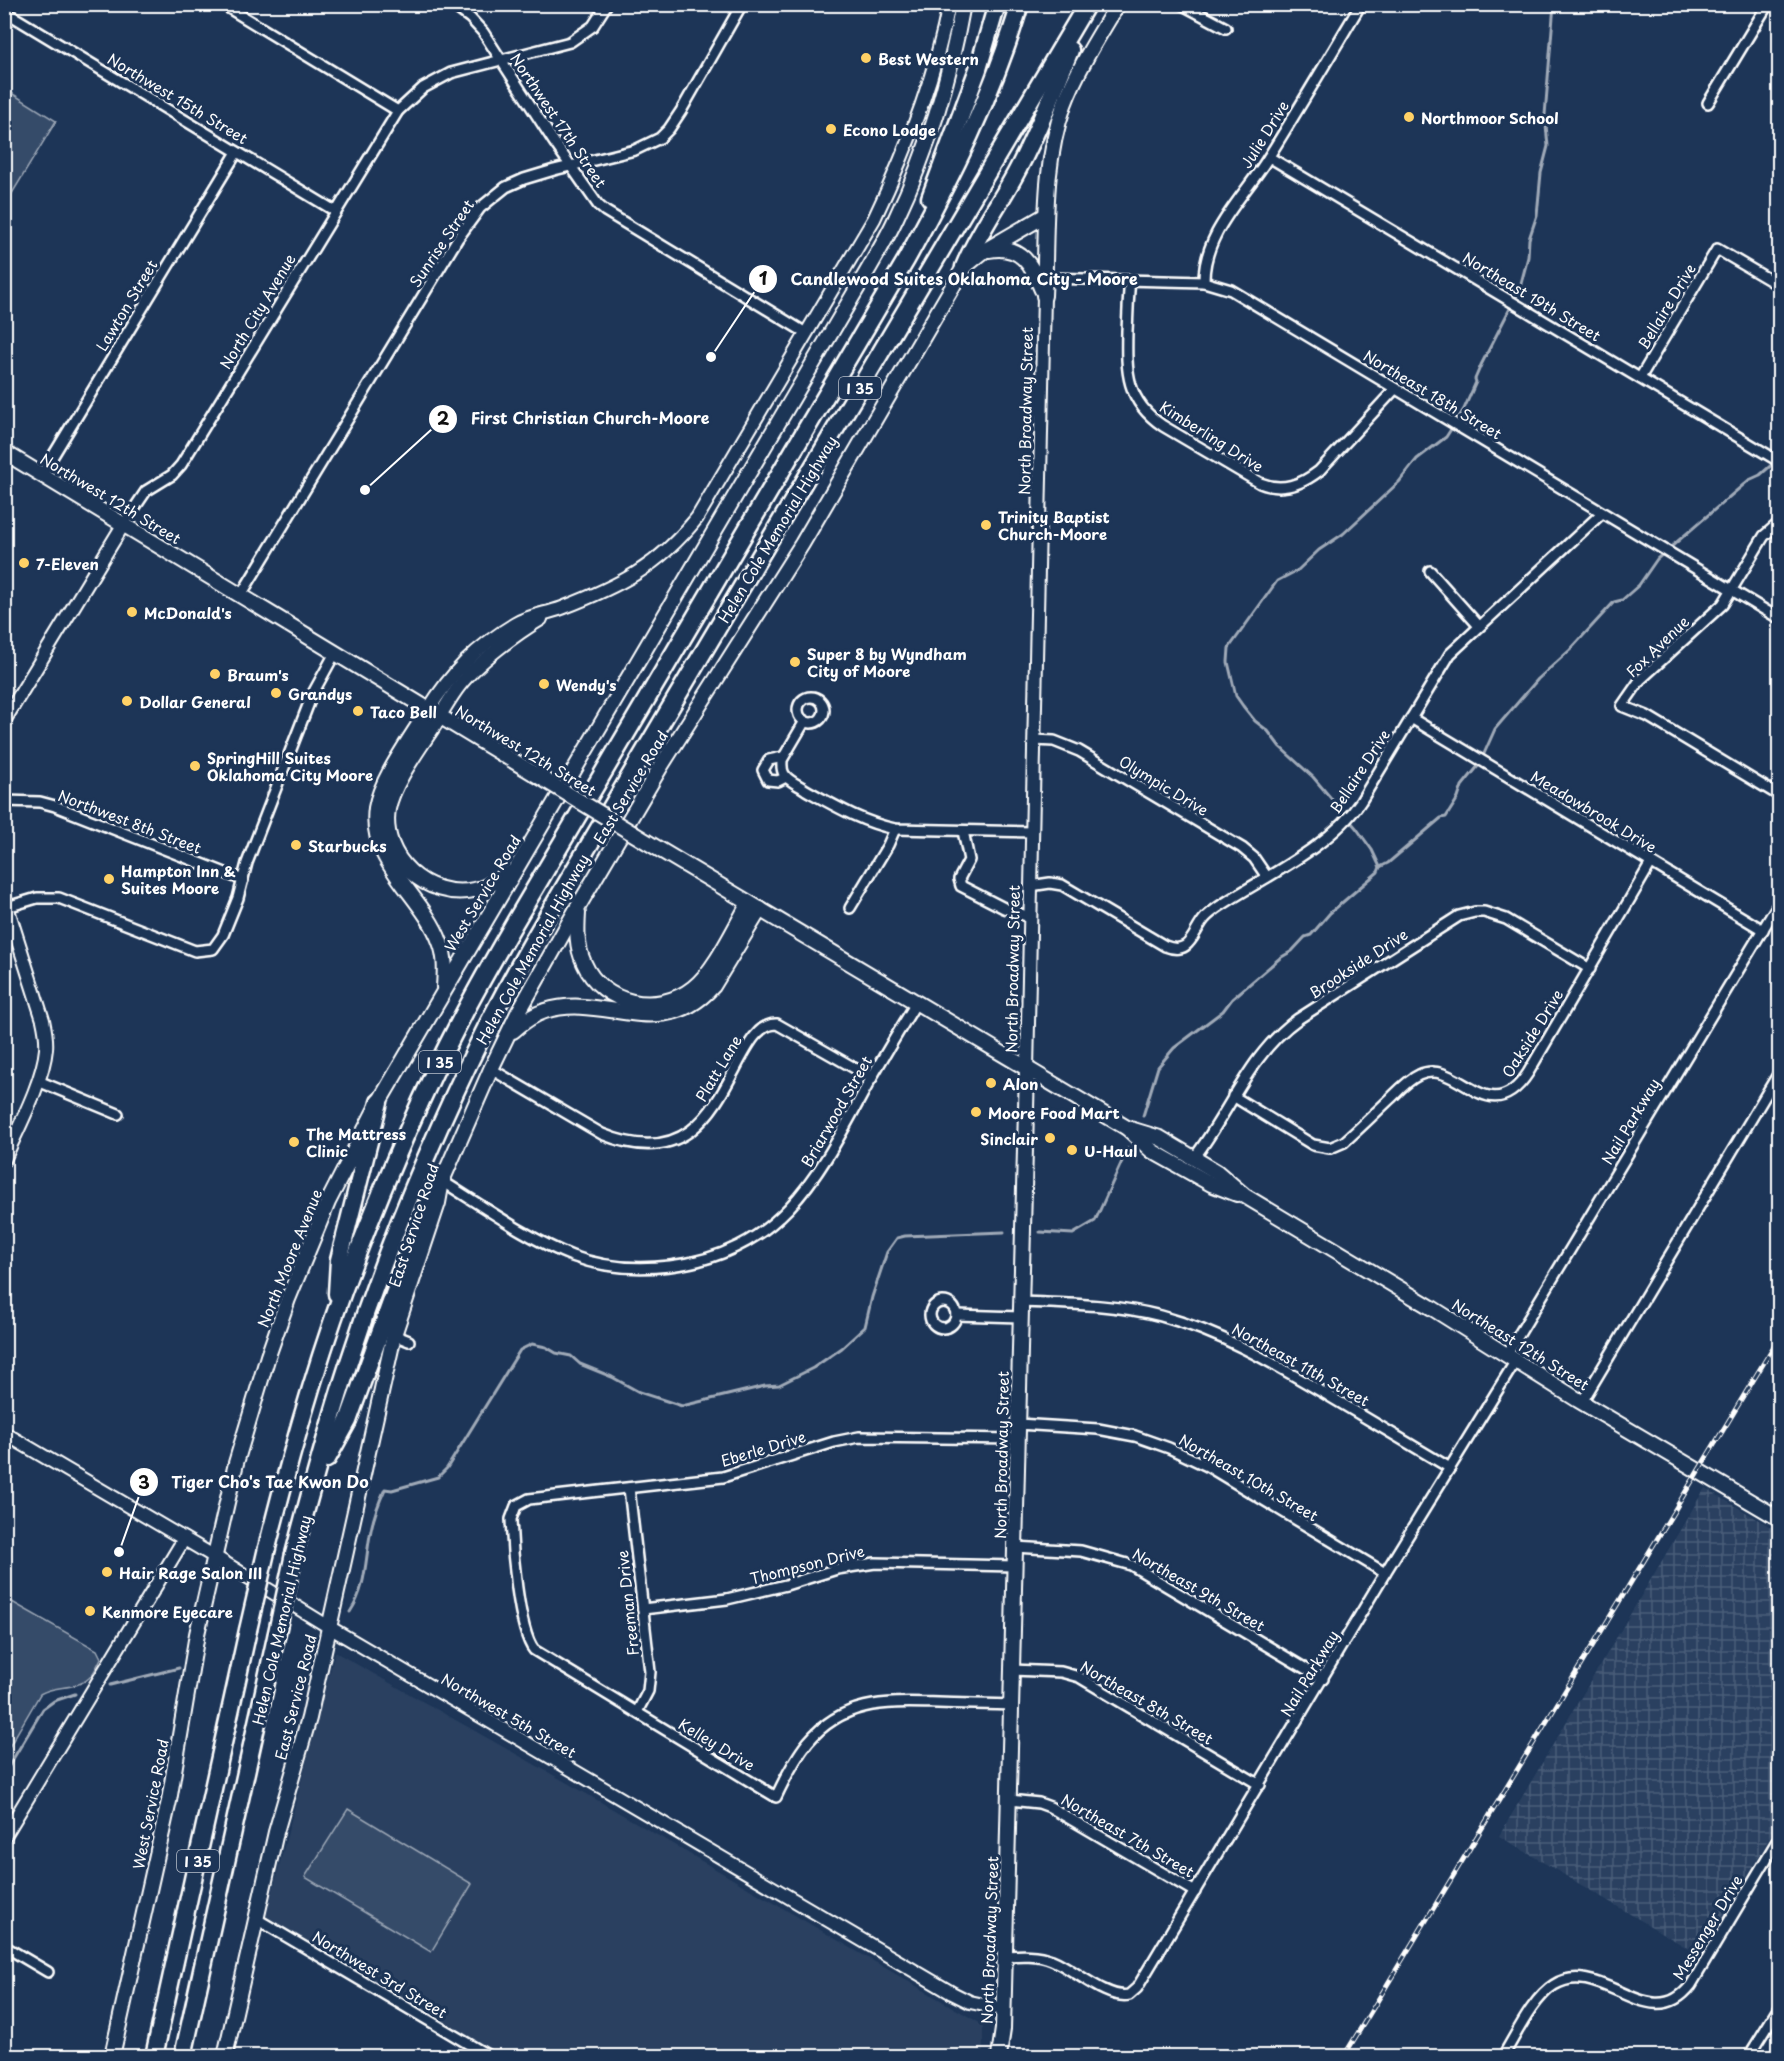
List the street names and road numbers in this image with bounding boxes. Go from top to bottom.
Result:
street label: Northwest 15th Street [103,47,253,149]
street label: Northwest 17th Street [505,48,613,192]
street label: Julie Drive [1234,96,1294,172]
street label: Sunrise Street [403,194,479,292]
street label: Northeast 19th Street [1459,246,1605,346]
street label: North City Avenue [213,249,301,373]
street label: Lawton Street [90,255,162,355]
street label: Bellaire Drive [1631,259,1701,353]
street label: North Broadway Street [1012,327,1038,495]
street label: Northeast 18th Street [1359,343,1507,445]
road number: I 35 [839,377,881,399]
street label: Kimberling Drive [1156,395,1268,477]
street label: Helen Cole Memorial Highway [712,431,842,627]
street label: Northwest 12th Street [36,447,186,549]
street label: Fox Avenue [1620,610,1694,682]
street label: Northwest 12th Street [451,699,601,801]
street label: Bellaire Drive [1323,724,1395,818]
street label: East Service Road [587,726,673,848]
street label: Olympic Drive [1115,749,1213,821]
street label: Meadowbrook Drive [1527,764,1661,858]
street label: Northwest 8th Street [55,783,205,859]
street label: West Service Road [438,830,526,956]
street label: Helen Cole Memorial Highway [470,849,594,1049]
street label: North Broadway Street [999,885,1025,1053]
street label: Brookside Drive [1304,922,1412,1004]
street label: Oakside Drive [1496,984,1568,1082]
street label: Platt Lane [689,1030,747,1106]
road number: I 35 [419,1051,461,1073]
street label: Briarwood Street [795,1051,877,1171]
street label: Nail Parkway [1595,1074,1665,1168]
street label: East Service Road [382,1160,444,1290]
street label: North Moore Avenue [251,1185,327,1331]
street label: Northeast 12th Street [1448,1292,1594,1396]
street label: Northeast 11th Street [1228,1317,1374,1411]
street label: North Broadway Street [988,1371,1014,1539]
street label: Eberle Drive [718,1424,808,1472]
street label: Northeast 10th Street [1175,1428,1323,1526]
street label: Helen Cole Memorial Highway [246,1513,316,1727]
street label: Thompson Drive [747,1539,867,1589]
street label: Northeast 9th Street [1128,1542,1270,1636]
street label: Freeman Drive [610,1549,644,1657]
street label: Nail Parkway [1274,1626,1344,1720]
street label: East Service Road [268,1632,322,1762]
street label: Northeast 8th Street [1076,1654,1218,1750]
street label: Northwest 5th Street [437,1667,581,1763]
street label: Kelley Drive [675,1712,760,1776]
street label: West Service Road [126,1737,174,1871]
street label: Northeast 7th Street [1057,1788,1199,1882]
road number: I 35 [177,1850,219,1872]
street label: North Broadway Street [975,1856,1003,2024]
street label: Messenger Drive [1666,1870,1748,1984]
street label: Northwest 3rd Street [308,1925,452,2023]

